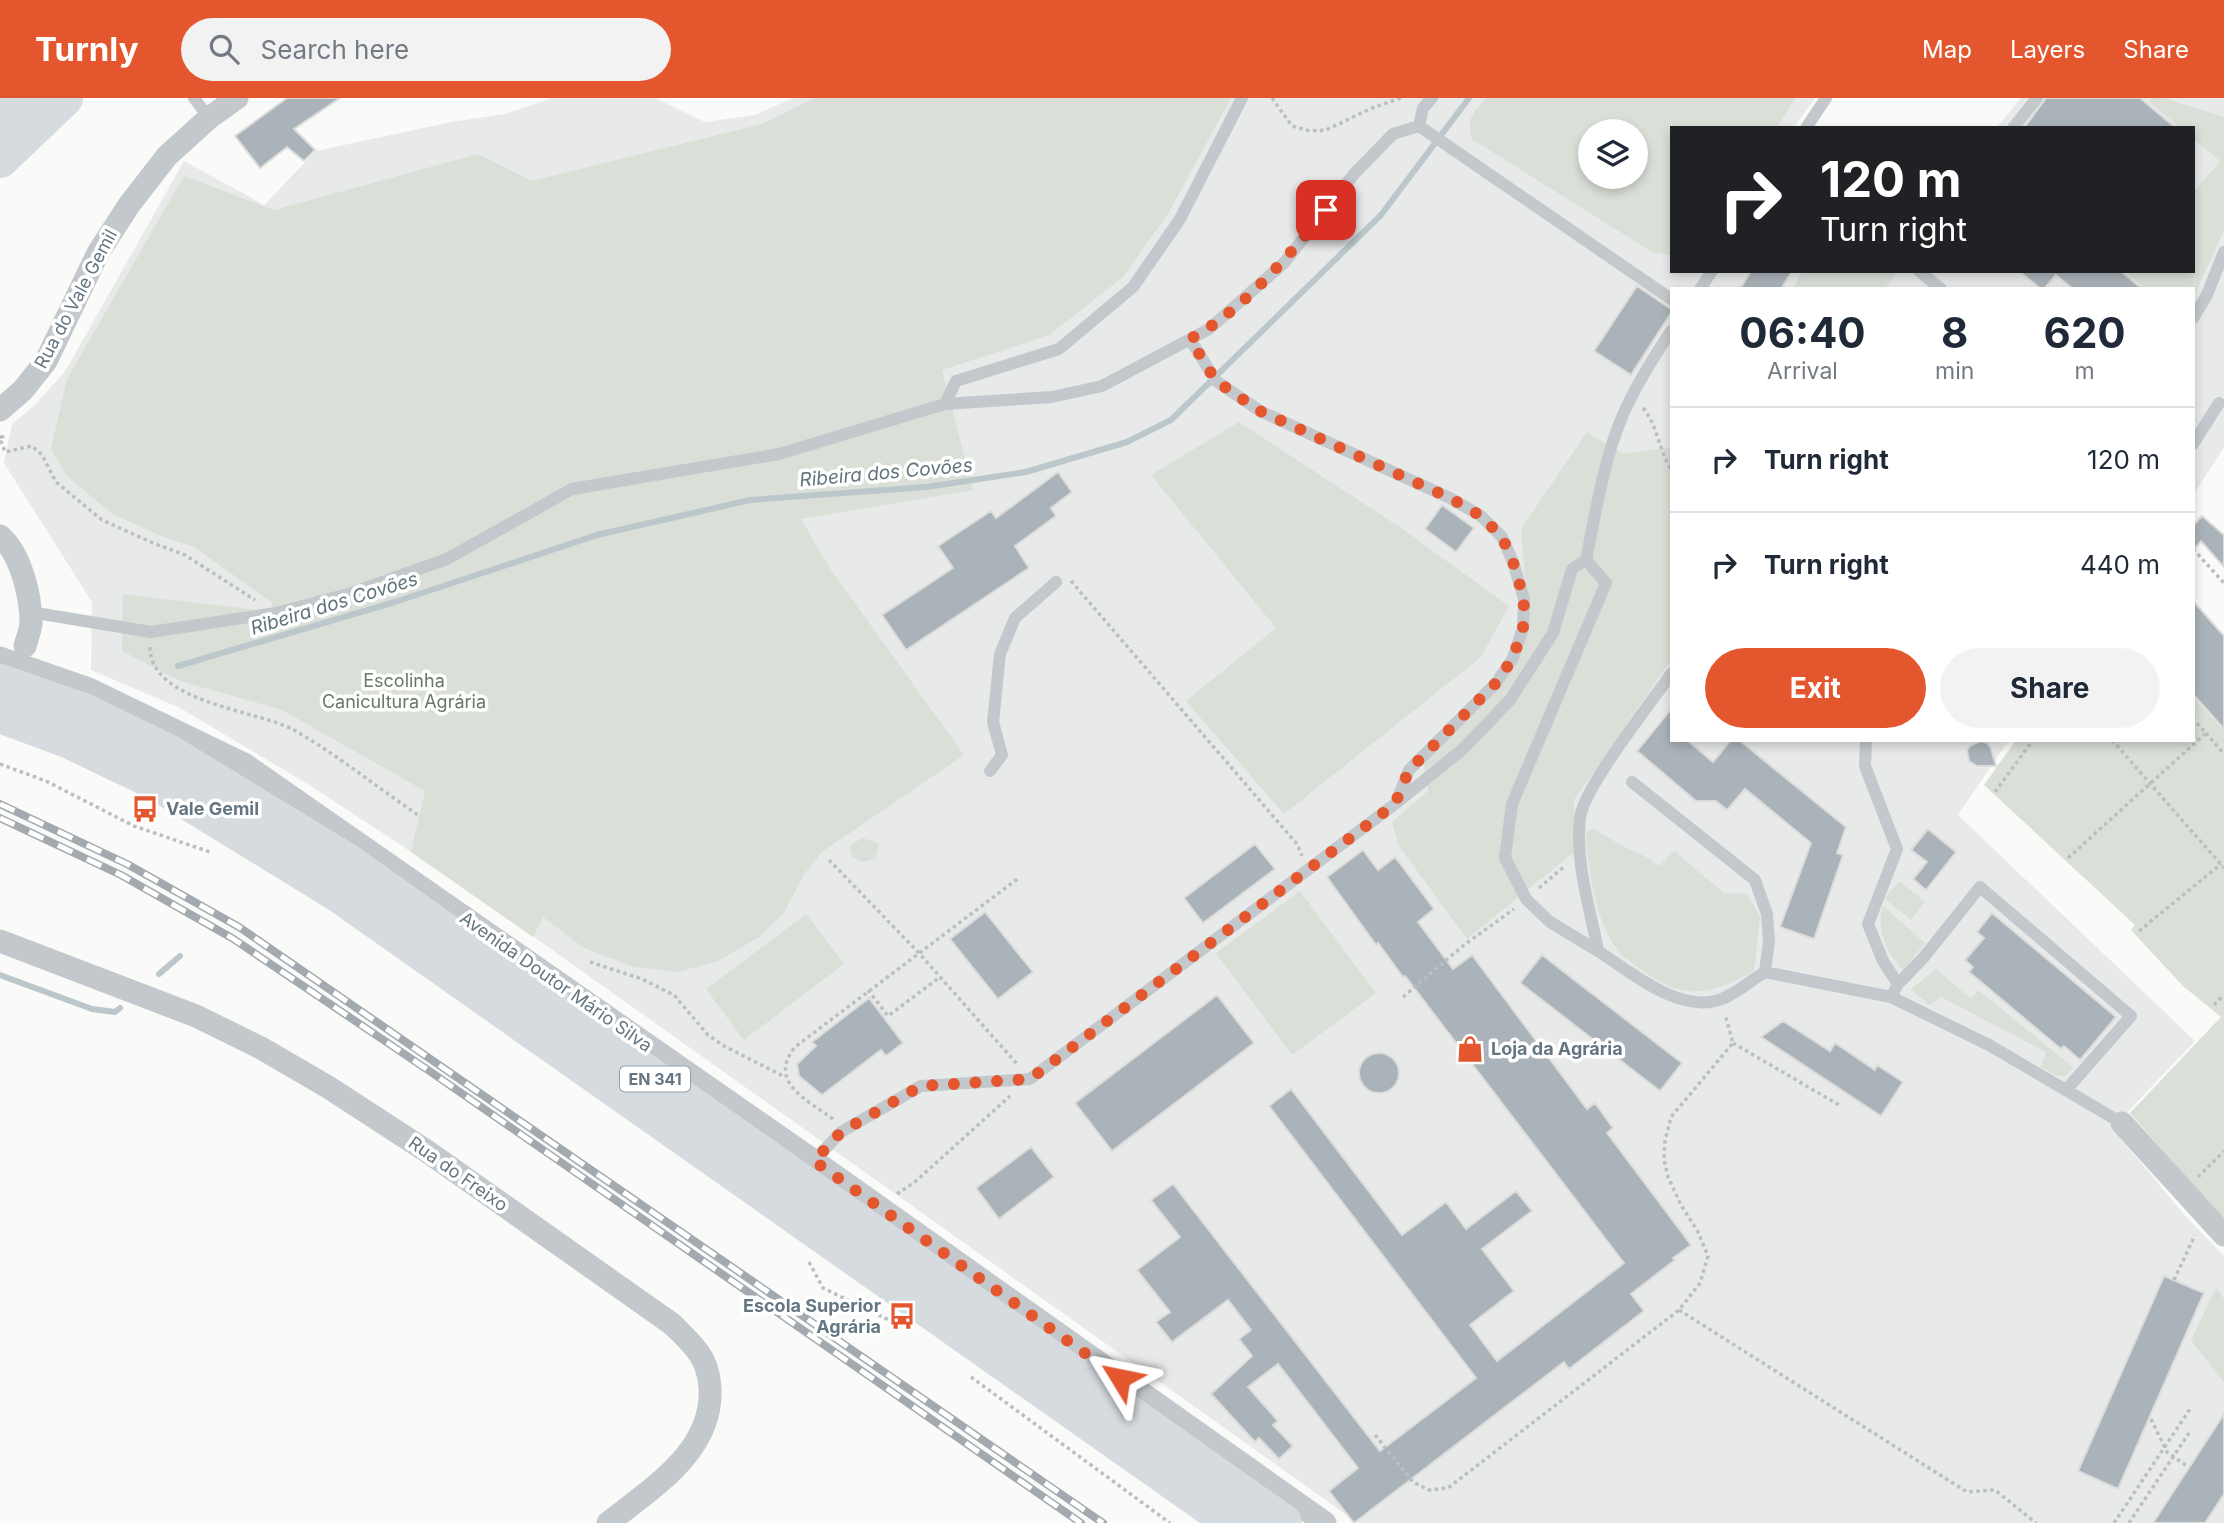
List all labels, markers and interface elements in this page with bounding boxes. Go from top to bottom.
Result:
search box [181,18,671,81]
text: Turnly [35,29,139,69]
icon: search [205,30,243,68]
text: Search here [261,34,409,65]
text: Map [1922,35,1972,64]
text: Layers [2010,35,2085,64]
text: Share [2123,35,2189,64]
map controls [1578,119,1648,189]
button: layers [1578,119,1648,189]
text: 120 m [1820,150,1961,209]
icon: right [1705,154,1796,245]
pin [1296,180,1356,240]
icon: arrive [1307,191,1345,229]
text: Turn right [1820,210,1967,249]
street label: Rua do Vale Gemil [30,226,121,372]
text: 06:40 [1739,307,1866,358]
text: 8 [1941,307,1968,358]
text: 620 [2044,307,2126,358]
text: Arrival [1767,357,1838,385]
text: min [1935,357,1974,385]
text: m [2075,357,2095,385]
icon: right [1705,441,1743,479]
text: Turn right [1764,444,1889,475]
text: 120 m [2087,444,2160,475]
water label: Ribeira dos Covões [798,453,974,492]
icon: right [1705,546,1743,584]
text: Turn right [1764,549,1889,580]
text: 440 m [2080,549,2160,580]
water label: Ribeira dos Covões [248,567,421,640]
button: Exit [1705,648,1926,728]
button: Share [1940,648,2160,728]
park label: Escolinha Canicultura Agrária [322,670,486,712]
bus stop icon: Vale Gemil [130,794,160,824]
place label: Vale Gemil [166,798,259,819]
street label: Avenida Doutor Mário Silva [456,907,656,1056]
shop icon: Loja da Agrária [1455,1034,1485,1064]
place label: Loja da Agrária [1491,1038,1623,1059]
road number: EN 341 [620,1066,690,1091]
street label: Rua do Freixo [405,1132,512,1215]
place label: Escola Superior Agrária [743,1295,881,1337]
bus stop icon: Escola Superior Agrária [887,1301,917,1331]
position arrow [1083,1341,1157,1415]

